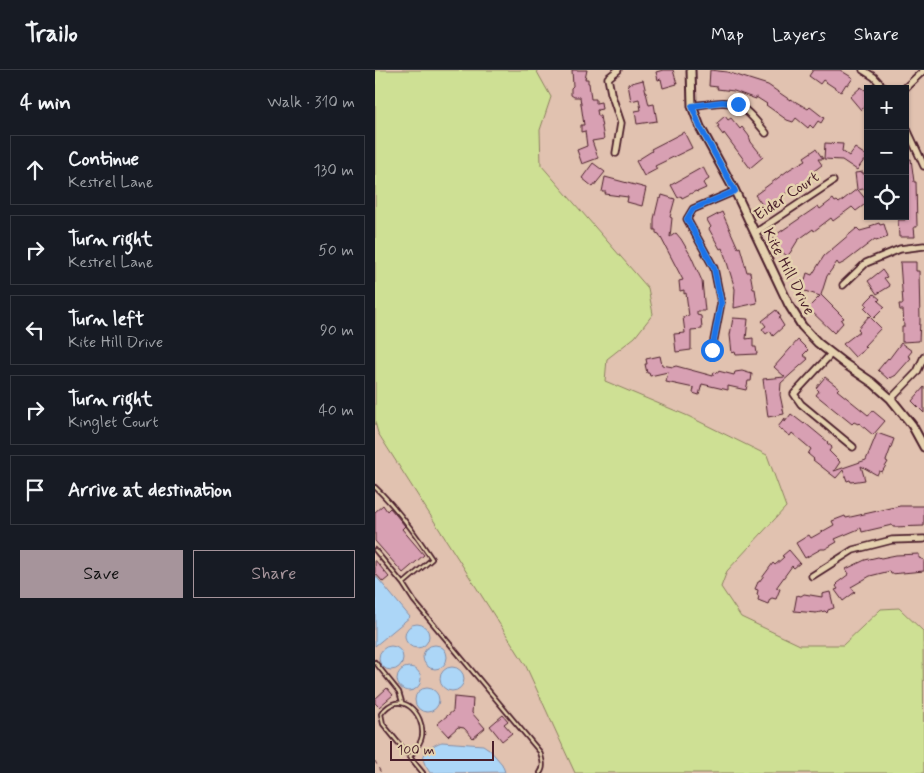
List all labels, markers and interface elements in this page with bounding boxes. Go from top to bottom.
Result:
text: Trailo [25,19,78,50]
text: Map [711,23,744,47]
text: Layers [772,23,826,47]
text: Share [854,23,899,47]
map controls [864,85,909,220]
button: + [864,85,909,130]
text: 4 min [20,89,71,117]
text: Walk · 310 m [267,92,355,113]
route end [727,93,750,116]
button: − [864,130,909,175]
text: Continue [68,147,139,172]
icon: ahead [21,156,49,184]
text: 130 m [313,160,354,181]
street label: Eider Court [750,167,823,226]
text: Kestrel Lane [68,172,153,193]
button: locate [864,175,909,220]
street label: Kite Hill Drive [758,224,820,319]
text: Turn right [68,227,152,252]
icon: right [21,236,49,264]
text: 50 m [318,240,354,261]
text: Kestrel Lane [68,252,153,273]
text: Turn left [68,307,144,332]
icon: left [21,316,49,344]
text: 90 m [320,320,354,341]
text: Kite Hill Drive [68,332,163,353]
route start [701,339,724,362]
text: Turn right [68,387,152,412]
icon: right [21,396,49,424]
text: 40 m [318,400,354,421]
text: Kinglet Court [68,412,158,433]
icon: arrive [21,476,49,504]
text: Arrive at destination [68,478,232,503]
button: Save [20,550,183,598]
button: Share [193,550,355,598]
scale bar [390,738,494,761]
text: 100 m [397,741,435,759]

